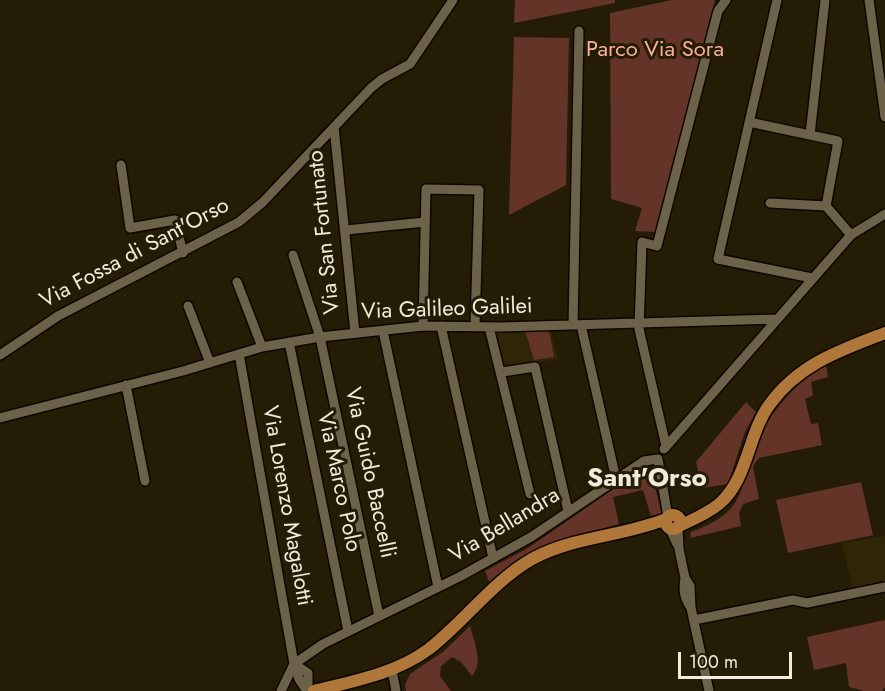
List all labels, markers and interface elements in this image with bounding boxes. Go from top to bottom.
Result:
park label: Parco Via Sora [586,38,724,64]
street label: Via San Fortunato [303,149,347,315]
street label: Via Fossa di Sant'Orso [36,193,234,315]
street label: Via Galileo Galilei [361,294,533,326]
street label: Via Guido Baccelli [338,385,400,561]
street label: Via Lorenzo Magalotti [255,404,317,608]
street label: Via Marco Polo [310,409,366,555]
district label: Sant'Orso [587,464,707,496]
street label: Via Bellandra [445,483,565,569]
scale bar [681,640,795,678]
text: 100 m [689,649,738,675]

